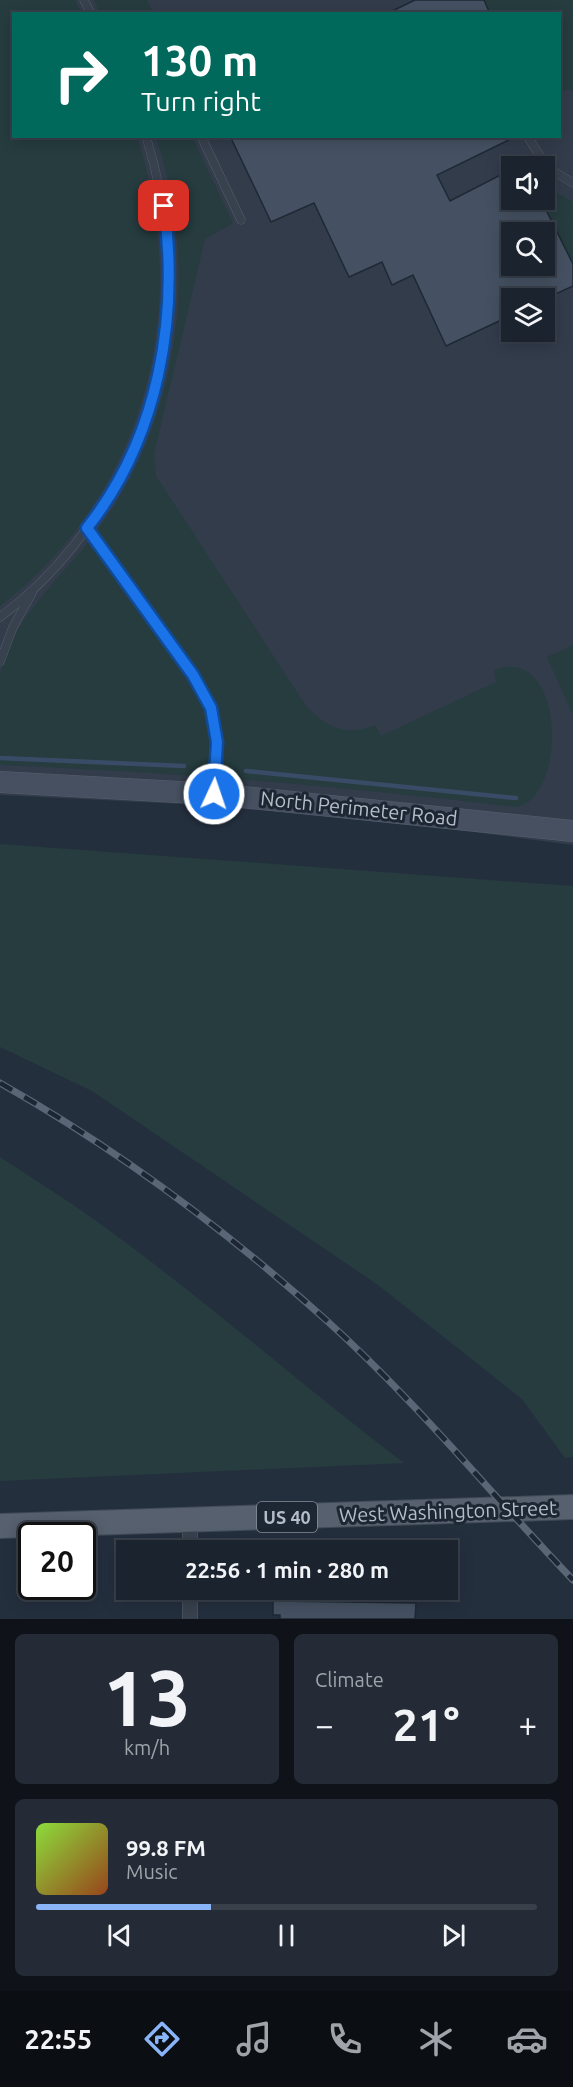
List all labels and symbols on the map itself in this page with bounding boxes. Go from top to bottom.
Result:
pin [138,180,189,231]
position arrow [182,762,246,826]
street label: North Perimeter Road [259,786,459,830]
street label: West Washington Street [339,1496,557,1526]
road number: US 40 [257,1502,317,1532]
speed limit sign: 20 [18,1522,96,1600]

